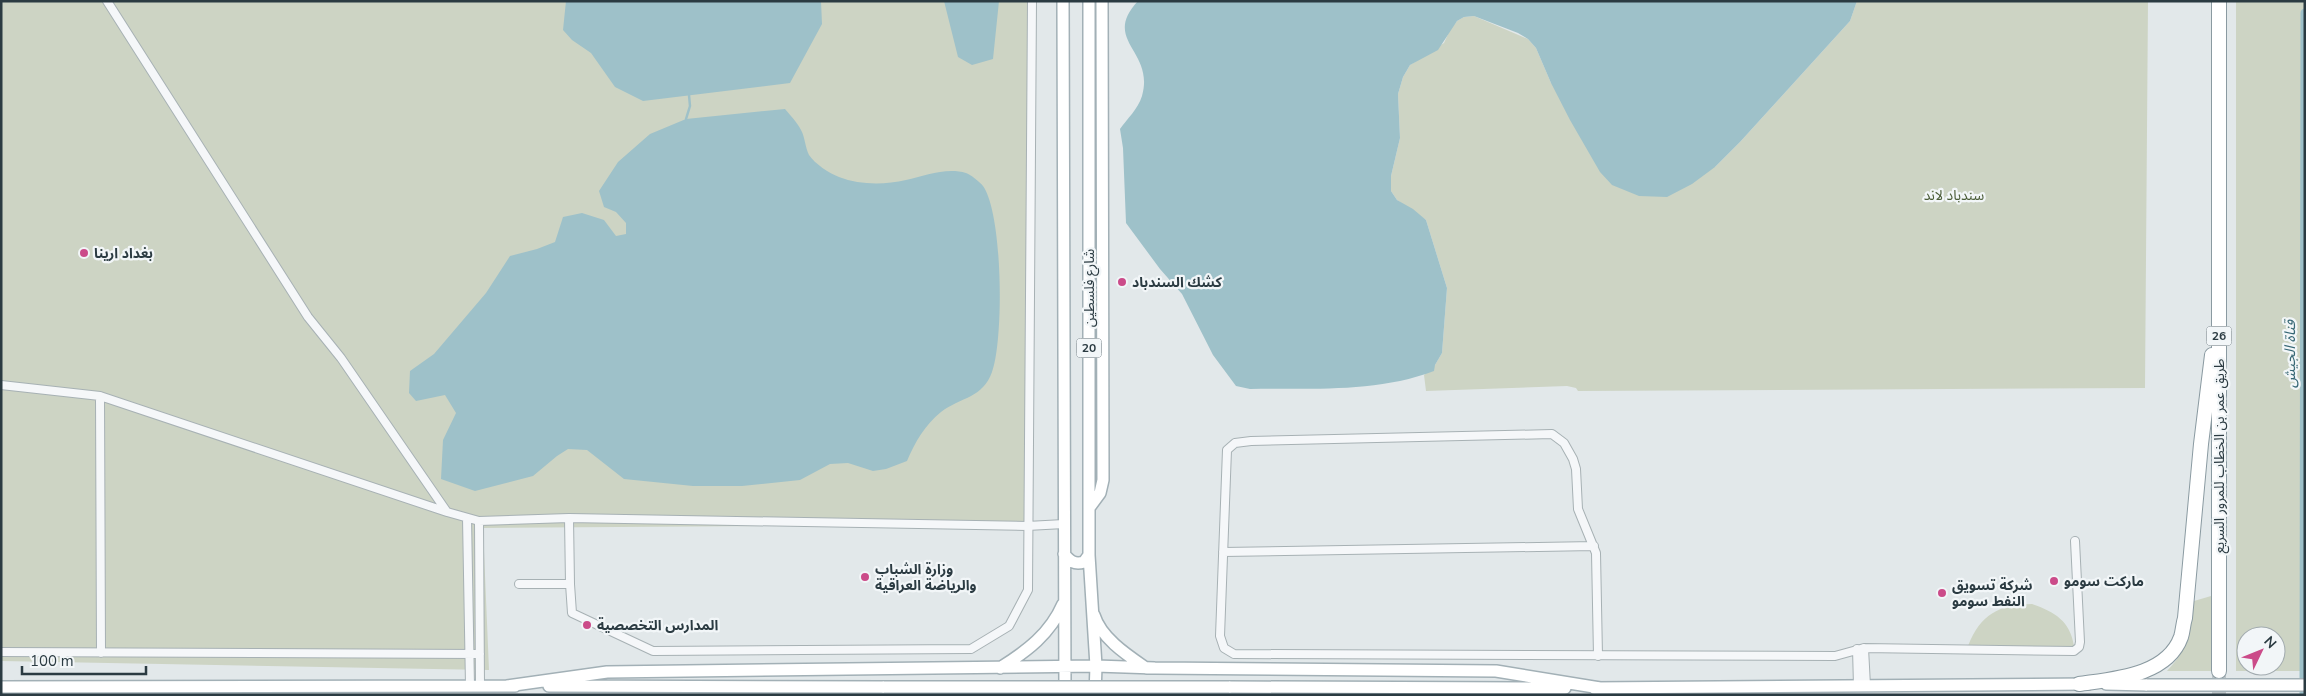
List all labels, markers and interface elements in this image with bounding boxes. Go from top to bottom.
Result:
park label: سندباد لاند [1924,186,1984,205]
place label: بغداد ارينا [94,244,153,263]
marker: بغداد ارينا [78,247,90,259]
street label: شارع فلسطين [1080,249,1100,327]
place label: كشك السندباد [1132,273,1222,292]
marker: كشك السندباد [1116,276,1128,288]
water label: قناة الجيش [2280,319,2300,388]
road number: 26 [2206,326,2232,346]
road number: 20 [1076,338,1102,358]
street label: طريق عمر بن الخطاب للمرور السريع [2210,358,2230,554]
place label: وزارة الشباب والرياضة العراقية [875,560,977,595]
marker: وزارة الشباب والرياضة العراقية [859,571,871,583]
place label: ماركت سومو [2064,572,2144,591]
marker: ماركت سومو [2048,575,2060,587]
place label: شركة تسويق النفط سومو [1952,576,2033,611]
marker: شركة تسويق النفط سومو [1936,587,1948,599]
place label: المدارس التخصصية [597,616,718,635]
marker: المدارس التخصصية [581,619,593,631]
north arrow [2236,626,2286,676]
text: N [2260,632,2281,653]
scale bar [22,644,146,676]
text: 100 m [30,651,74,671]

